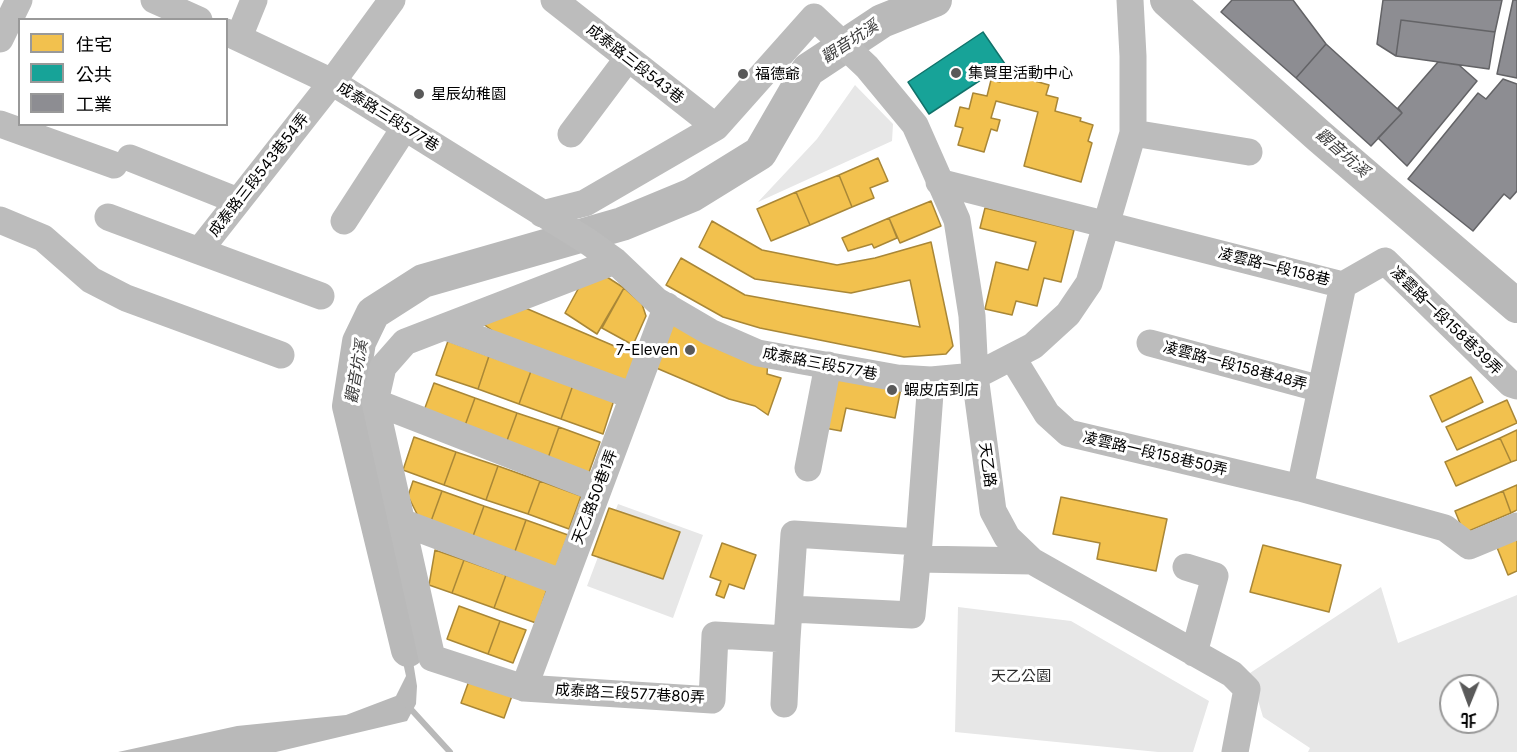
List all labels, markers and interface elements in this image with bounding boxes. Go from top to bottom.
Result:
water label: 觀音坑溪 [818,17,882,67]
legend [18,18,228,126]
street label: 成泰路三段543巷 [583,21,687,107]
text: 住宅 [76,34,112,55]
text: 公共 [76,64,112,85]
place label: 集賢里活動中心 [968,64,1073,82]
place label: 福德爺 [755,65,800,83]
marker: 集賢里活動中心 [949,66,963,80]
marker: 福德爺 [736,67,750,81]
street label: 成泰路三段577巷 [334,79,442,155]
place label: 星辰幼稚園 [431,85,506,103]
marker: 星辰幼稚園 [412,87,426,101]
text: 工業 [76,94,112,115]
street label: 成泰路三段543巷54弄 [205,110,313,240]
water label: 觀音坑溪 [1312,125,1372,181]
street label: 凌雲路一段158巷 [1216,244,1332,290]
street label: 凌雲路一段158巷39弄 [1386,263,1506,379]
street label: 凌雲路一段158巷48弄 [1161,338,1309,394]
water label: 觀音坑溪 [342,339,372,405]
place label: 7-Eleven [616,341,678,359]
marker: 7-Eleven [683,343,697,357]
street label: 成泰路三段577巷 [761,344,879,384]
place label: 蝦皮店到店 [904,381,979,399]
marker: 蝦皮店到店 [885,383,899,397]
street label: 凌雲路一段158巷50弄 [1081,429,1229,479]
street label: 天乙路 [975,441,999,489]
street label: 天乙路50巷1弄 [569,447,621,547]
park label: 天乙公園 [991,667,1051,685]
north arrow [1439,674,1499,734]
street label: 成泰路三段577巷80弄 [555,681,705,707]
text: 北 [1461,710,1477,730]

